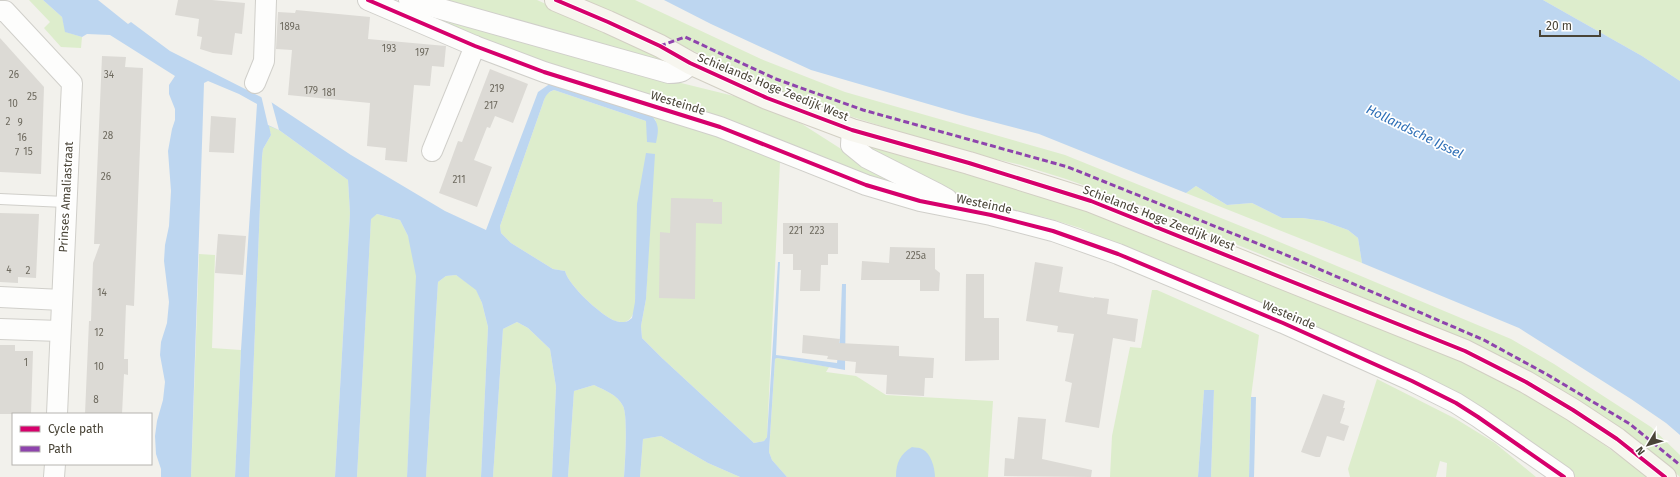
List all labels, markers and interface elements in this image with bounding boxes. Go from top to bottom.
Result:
scale bar [1540,12,1600,38]
text: 20 m [1546,19,1572,33]
house number: 189a [280,21,300,33]
house number: 193 [382,43,396,55]
house number: 197 [415,47,429,59]
street label: Schielands Hoge Zeedijk West [695,50,851,124]
house number: 26 [9,69,19,81]
house number: 34 [104,69,115,81]
house number: 219 [490,83,504,95]
house number: 179 [304,85,318,97]
house number: 181 [322,87,336,99]
street label: Westeinde [649,88,707,118]
house number: 25 [27,91,37,103]
house number: 10 [8,98,18,110]
house number: 217 [484,100,498,112]
water label: Hollandsche IJssel [1364,101,1466,162]
house number: 2 [6,116,11,128]
house number: 9 [17,117,23,129]
house number: 28 [103,130,114,142]
house number: 16 [17,132,27,144]
street label: Prinses Amaliastraat [56,141,76,253]
house number: 15 [23,146,33,158]
house number: 7 [15,147,20,159]
house number: 26 [101,171,111,183]
house number: 211 [452,174,466,186]
street label: Schielands Hoge Zeedijk West [1081,182,1238,254]
street label: Westeinde [955,191,1013,217]
house number: 221 [789,225,803,237]
house number: 223 [810,225,824,237]
house number: 225a [906,250,926,262]
house number: 4 [6,264,12,276]
house number: 2 [26,265,31,277]
house number: 14 [97,287,108,299]
street label: Westeinde [1260,297,1318,333]
house number: 12 [94,327,104,339]
house number: 1 [24,357,28,369]
house number: 10 [94,361,104,373]
house number: 8 [93,394,99,406]
legend [12,413,152,465]
text: Cycle path [48,422,104,436]
north arrow [1628,425,1668,465]
text: Path [48,442,72,456]
text: N [1633,444,1648,458]

